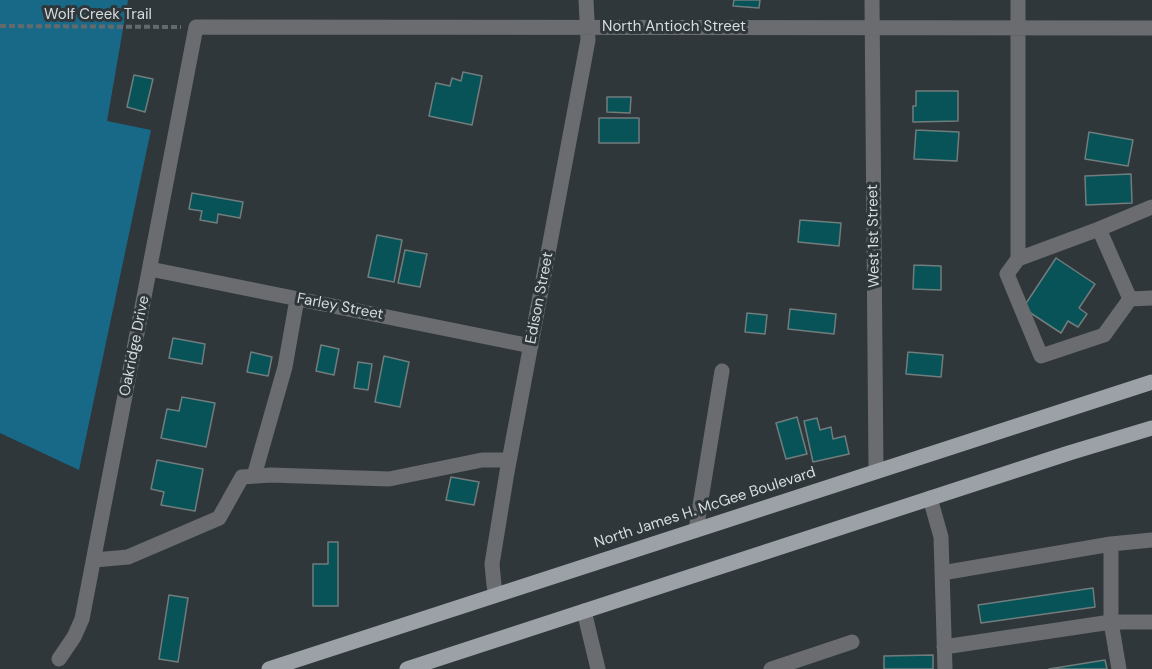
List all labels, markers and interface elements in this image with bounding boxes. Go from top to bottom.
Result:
street label: Wolf Creek Trail [44,6,152,24]
street label: North Antioch Street [602,18,746,36]
street label: West 1st Street [864,184,884,288]
street label: Edison Street [522,251,558,345]
street label: Farley Street [295,290,385,324]
street label: Oakridge Drive [116,294,154,398]
street label: North James H. McGee Boulevard [592,464,818,552]

